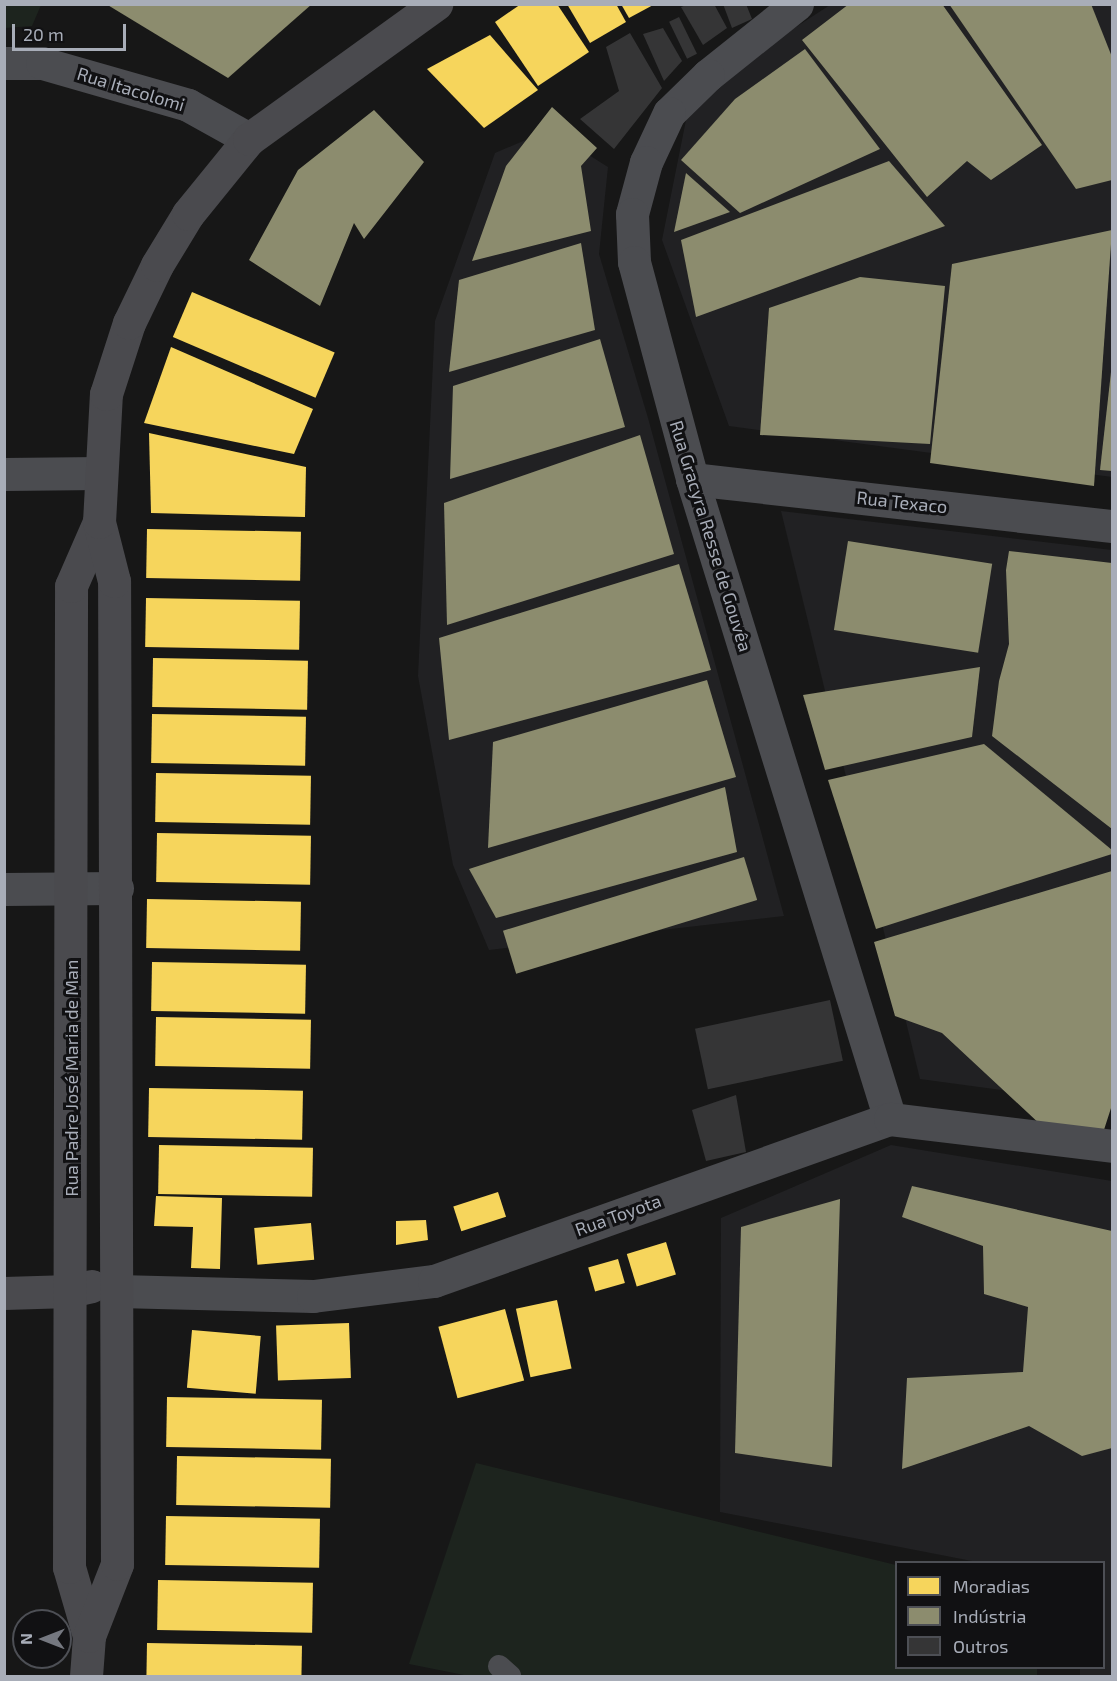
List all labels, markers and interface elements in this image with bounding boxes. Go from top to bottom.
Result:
scale bar [15,12,129,50]
text: 20 m [23,23,64,45]
street label: Rua Itacolomi [75,62,187,116]
street label: Rua Gracyra Resse de Gouvêa [666,418,756,654]
street label: Rua Texaco [855,486,949,518]
street label: Rua Padre José Maria de Man [60,959,82,1197]
street label: Rua Toyota [572,1189,664,1241]
legend [895,1561,1105,1669]
text: Moradias [953,1575,1030,1597]
text: Indústria [953,1605,1026,1627]
north arrow [12,1609,72,1669]
text: N [16,1633,35,1645]
text: Outros [953,1635,1009,1657]

